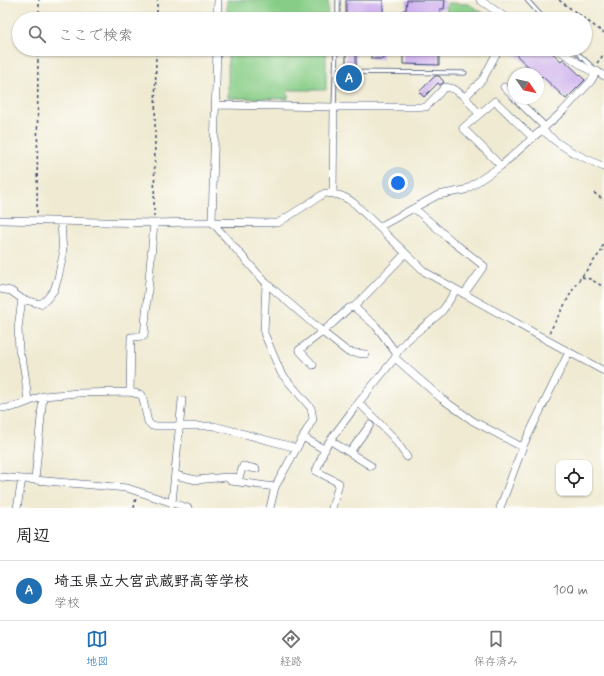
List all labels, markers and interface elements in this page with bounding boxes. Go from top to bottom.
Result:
search box [12,12,592,56]
icon: search [26,23,48,45]
text: ここで検索 [58,26,133,46]
pin: A [336,63,362,93]
north arrow [508,68,544,104]
your location [388,173,408,193]
map controls [556,460,592,496]
button: locate [556,460,592,496]
text: 周辺 [16,525,50,547]
text: 埼玉県立大宮武蔵野高等学校 [54,572,249,592]
text: A [25,582,33,599]
text: 100 m [553,582,588,599]
text: 学校 [54,595,80,612]
tab: 地図 [86,628,108,669]
tab: 経路 [280,628,302,669]
tab: 保存済み [474,628,518,669]

